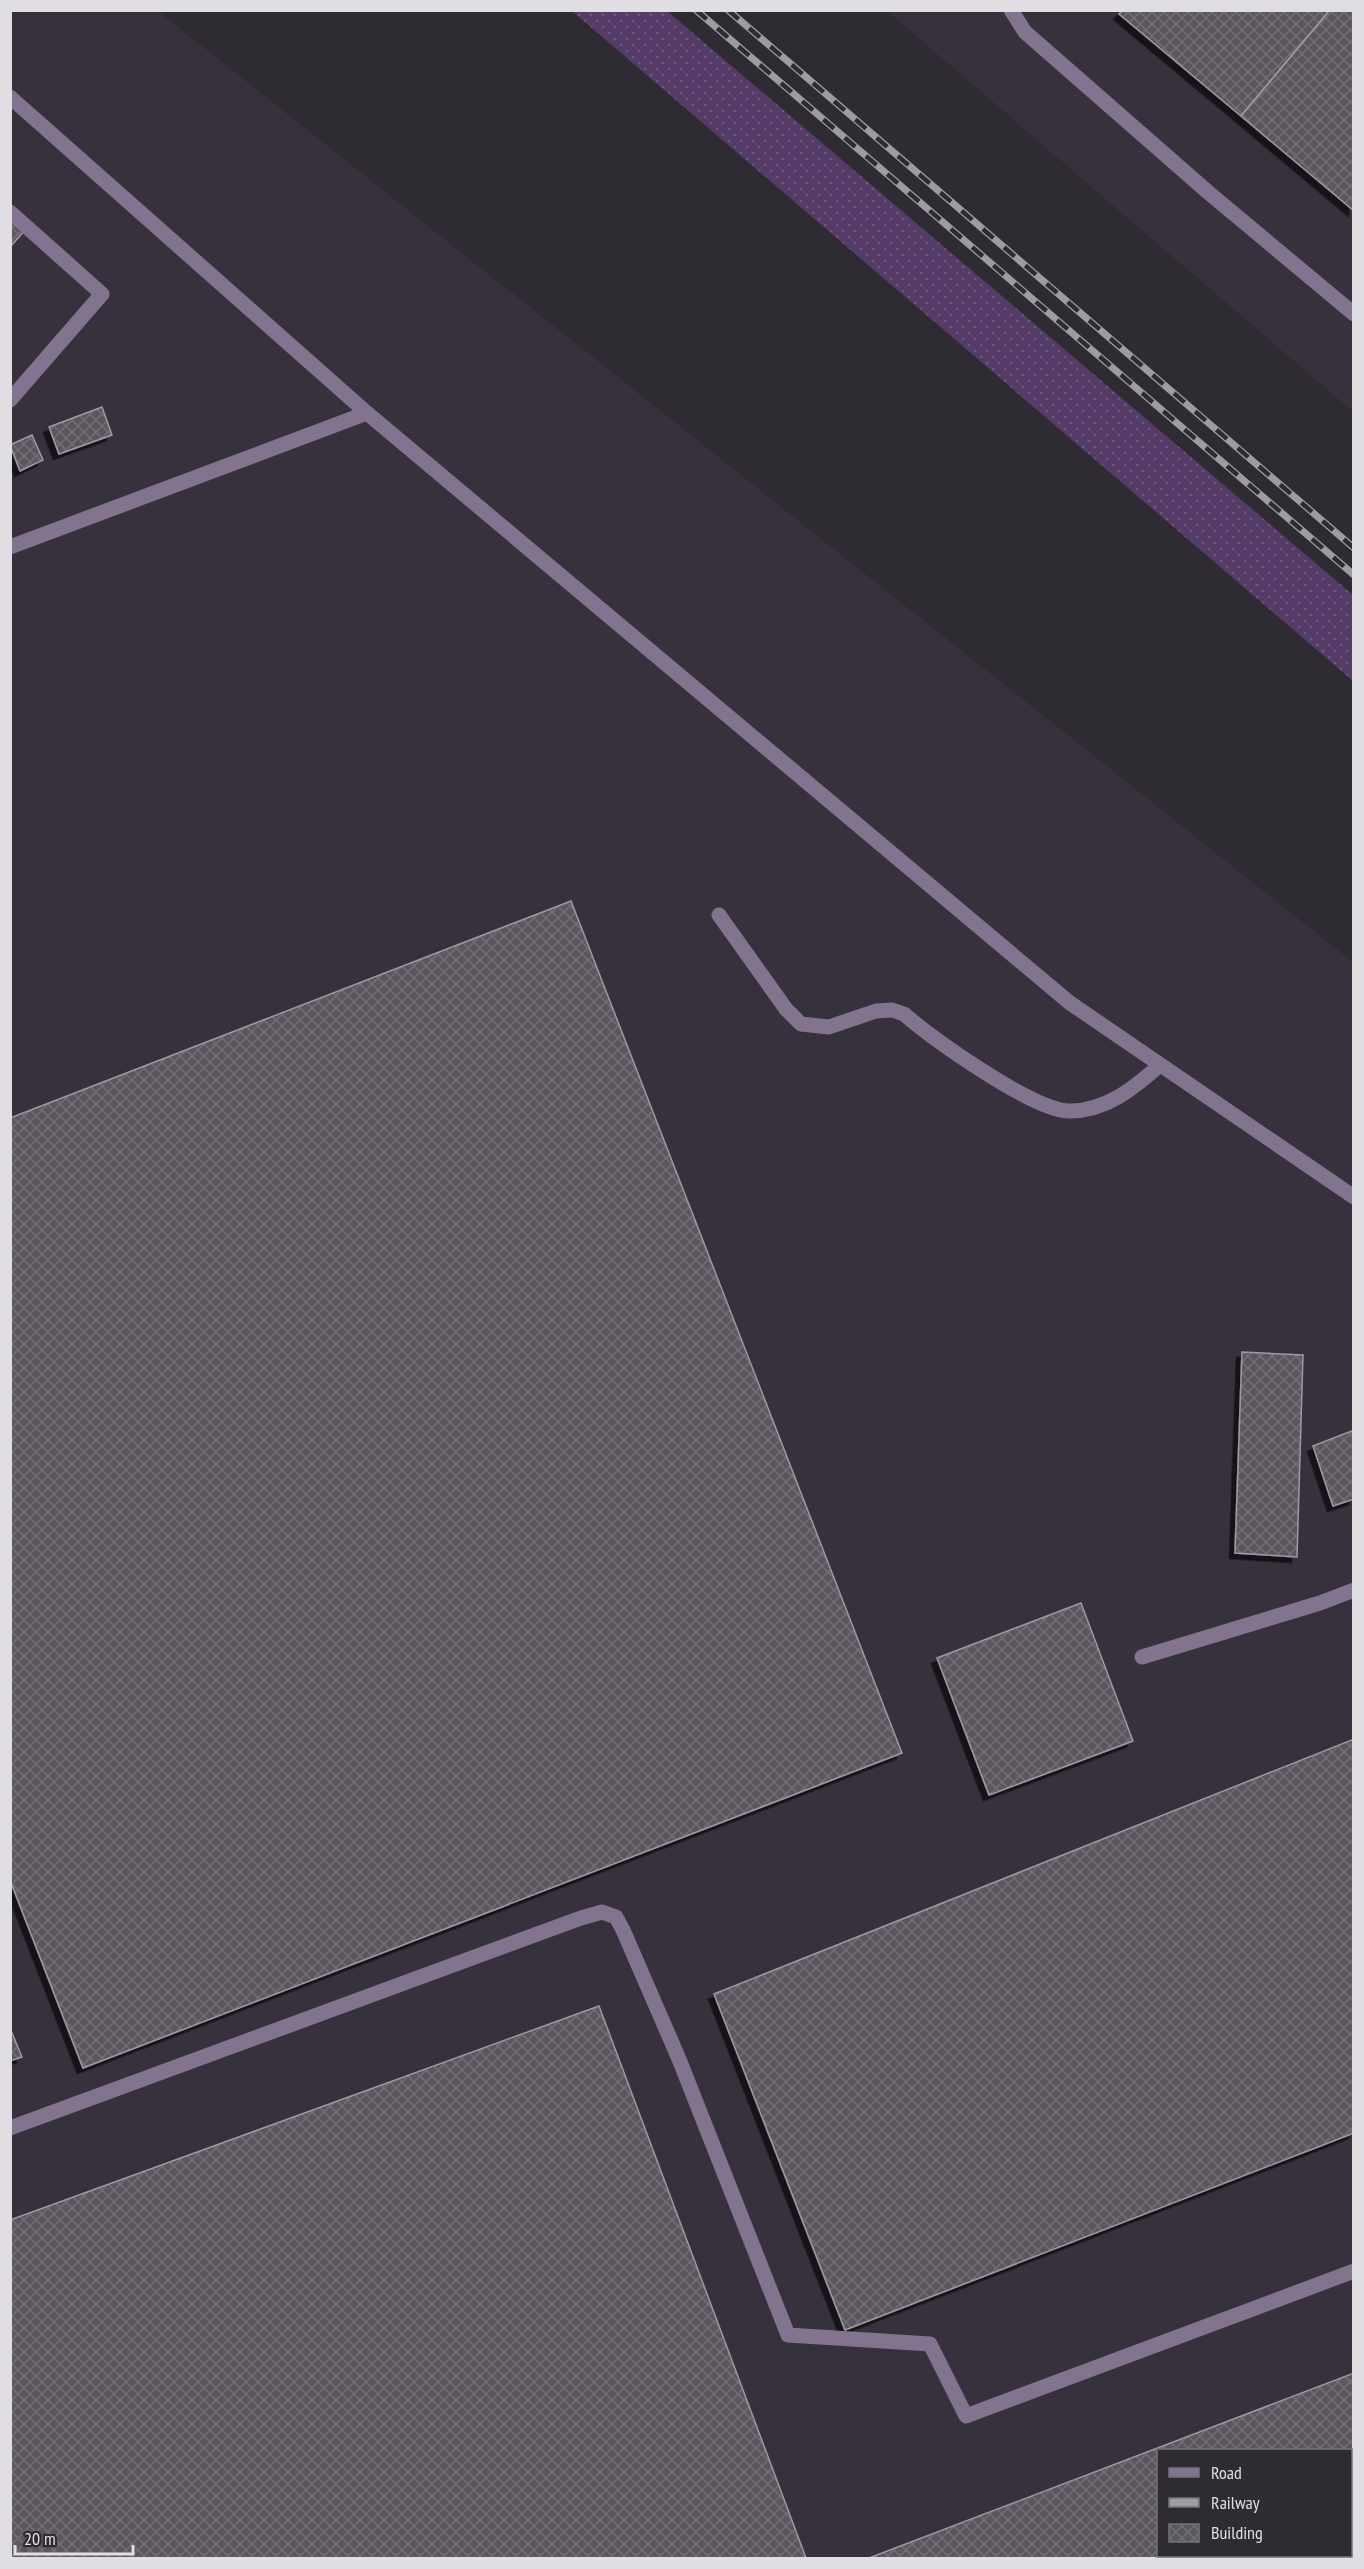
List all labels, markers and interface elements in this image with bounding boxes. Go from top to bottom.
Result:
legend [1157,2449,1352,2557]
text: Road [1211,2461,1242,2484]
text: Railway [1211,2491,1260,2514]
scale bar [15,2518,134,2556]
text: Building [1211,2521,1263,2544]
text: 20 m [24,2527,56,2550]

